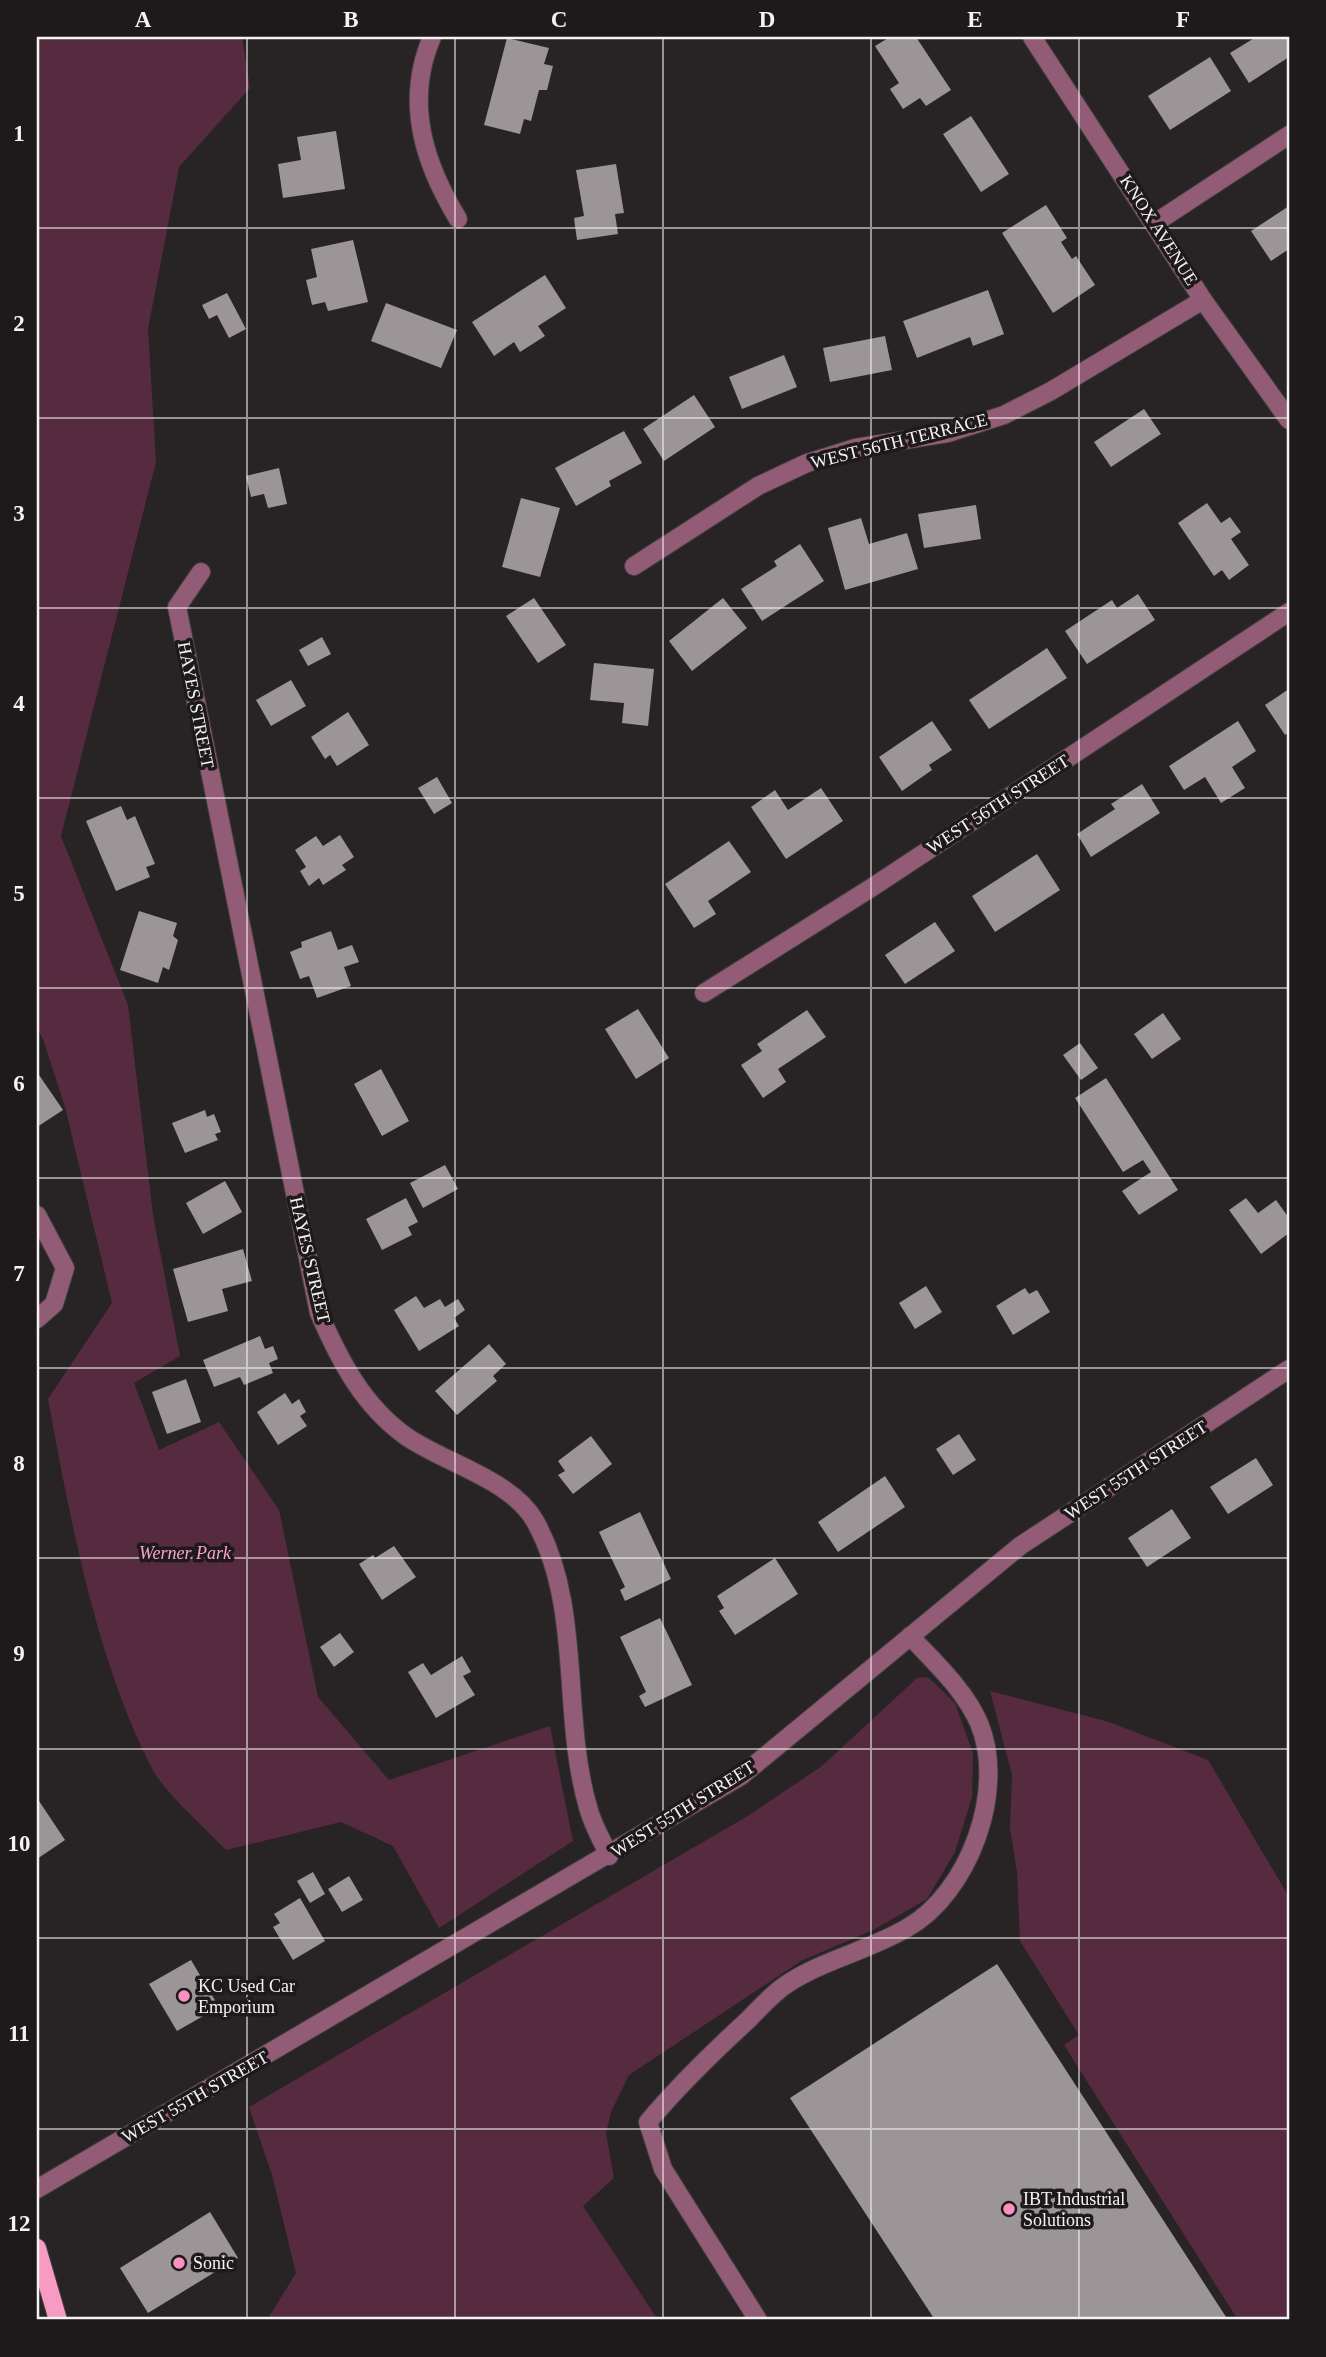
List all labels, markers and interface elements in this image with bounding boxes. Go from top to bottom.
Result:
text: A [135,7,152,32]
text: B [343,7,359,32]
text: C [551,7,567,32]
text: D [759,7,775,32]
text: E [967,7,983,32]
text: F [1176,7,1190,32]
text: 1 [13,121,25,146]
street label: KNOX AVENUE [1116,171,1202,289]
text: 2 [13,311,25,336]
street label: WEST 56TH TERRACE [809,409,989,473]
text: 3 [13,501,25,526]
street label: HAYES STREET [174,640,218,770]
text: 4 [13,691,25,716]
street label: WEST 56TH STREET [923,750,1073,857]
text: 5 [13,881,25,906]
text: 6 [13,1071,25,1096]
street label: HAYES STREET [286,1195,334,1325]
text: 7 [13,1261,25,1286]
street label: WEST 55TH STREET [1061,1416,1211,1523]
text: 8 [13,1451,25,1476]
park label: Werner Park [139,1543,232,1563]
text: 9 [13,1641,25,1666]
street label: WEST 55TH STREET [607,1757,759,1861]
text: 10 [8,1831,31,1856]
place label: KC Used Car Emporium [198,1976,295,2017]
marker: KC Used Car Emporium [176,1988,192,2004]
text: 11 [8,2021,30,2046]
street label: WEST 55TH STREET [118,2047,272,2147]
place label: IBT Industrial Solutions [1023,2189,1125,2230]
marker: IBT Industrial Solutions [1001,2201,1017,2217]
text: 12 [8,2211,31,2236]
place label: Sonic [193,2253,234,2273]
marker: Sonic [171,2255,187,2271]

